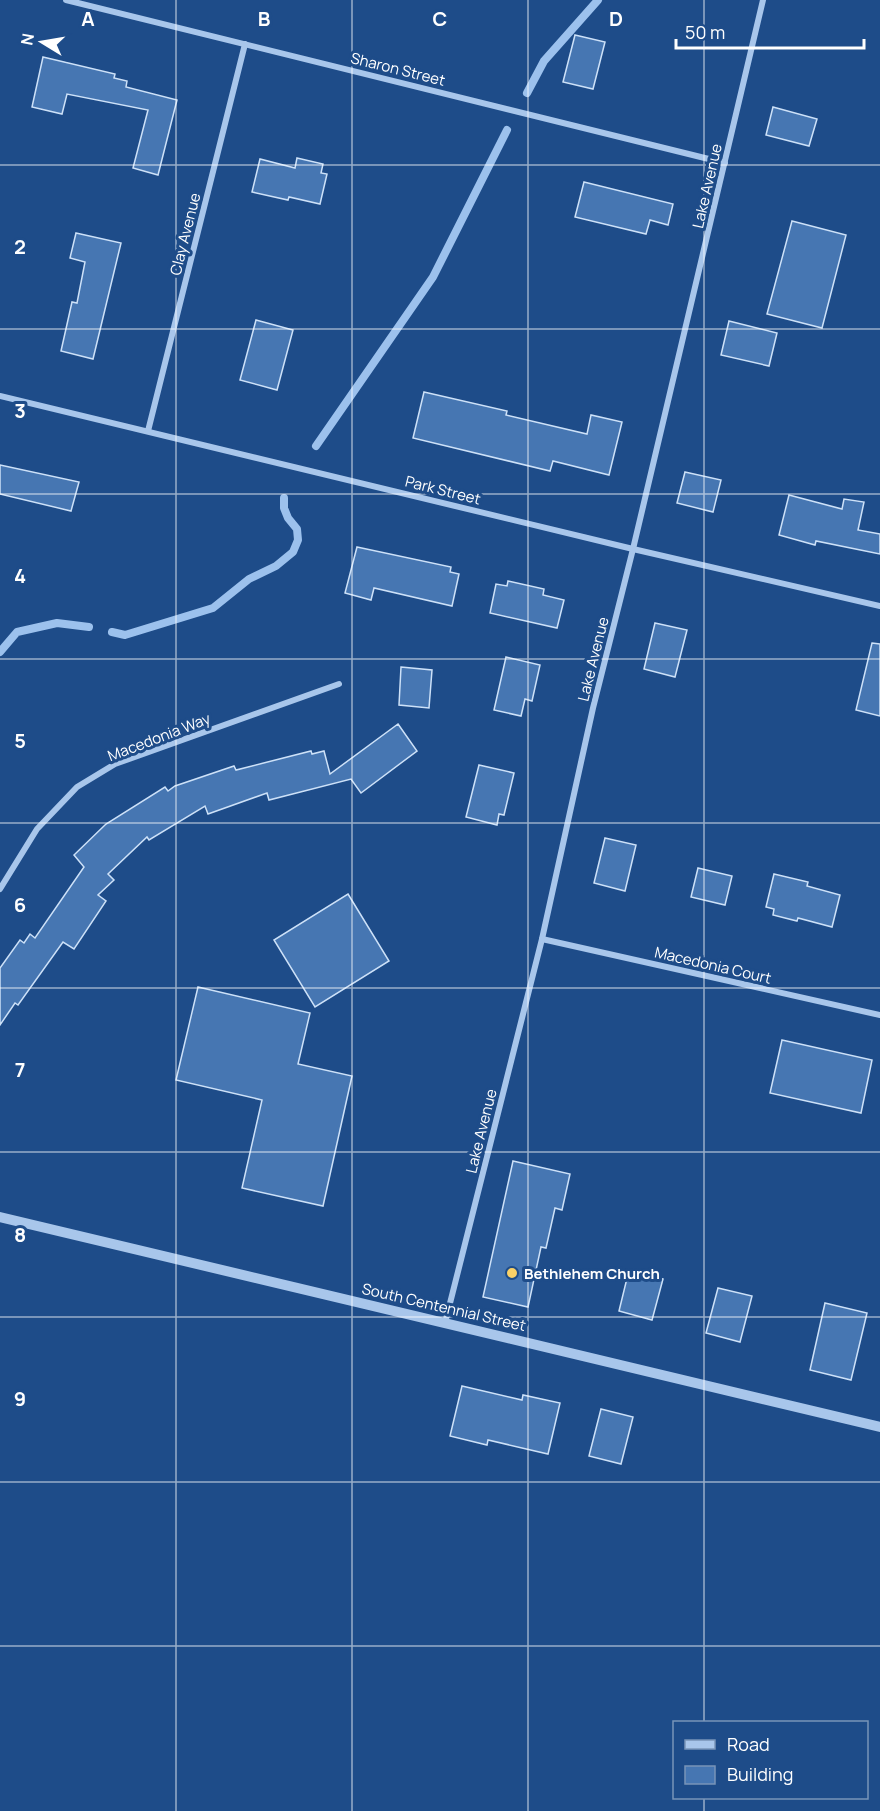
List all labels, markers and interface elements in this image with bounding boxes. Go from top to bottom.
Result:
text: A [81,5,95,32]
text: B [258,5,271,32]
text: C [433,5,447,32]
text: D [609,5,623,32]
north arrow [12,12,72,72]
scale bar [676,12,864,50]
text: 50 m [685,20,725,44]
text: N [15,31,39,47]
street label: Sharon Street [349,47,447,91]
street label: Lake Avenue [687,141,727,230]
street label: Clay Avenue [165,190,205,277]
text: 2 [14,233,26,260]
text: 3 [14,397,26,424]
street label: Park Street [403,471,483,509]
text: 4 [14,562,26,589]
street label: Lake Avenue [572,614,614,703]
street label: Macedonia Way [105,708,213,766]
text: 5 [14,727,26,754]
text: 6 [14,891,26,918]
street label: Macedonia Court [653,941,773,989]
text: 7 [15,1056,25,1083]
street label: Lake Avenue [460,1086,502,1175]
text: 8 [14,1221,26,1248]
place label: Bethlehem Church [524,1263,660,1284]
marker: Bethlehem Church [505,1266,519,1280]
street label: South Centennial Street [360,1278,528,1336]
text: 9 [14,1385,26,1412]
legend [673,1721,868,1799]
text: Road [727,1732,770,1756]
text: Building [727,1762,793,1786]

